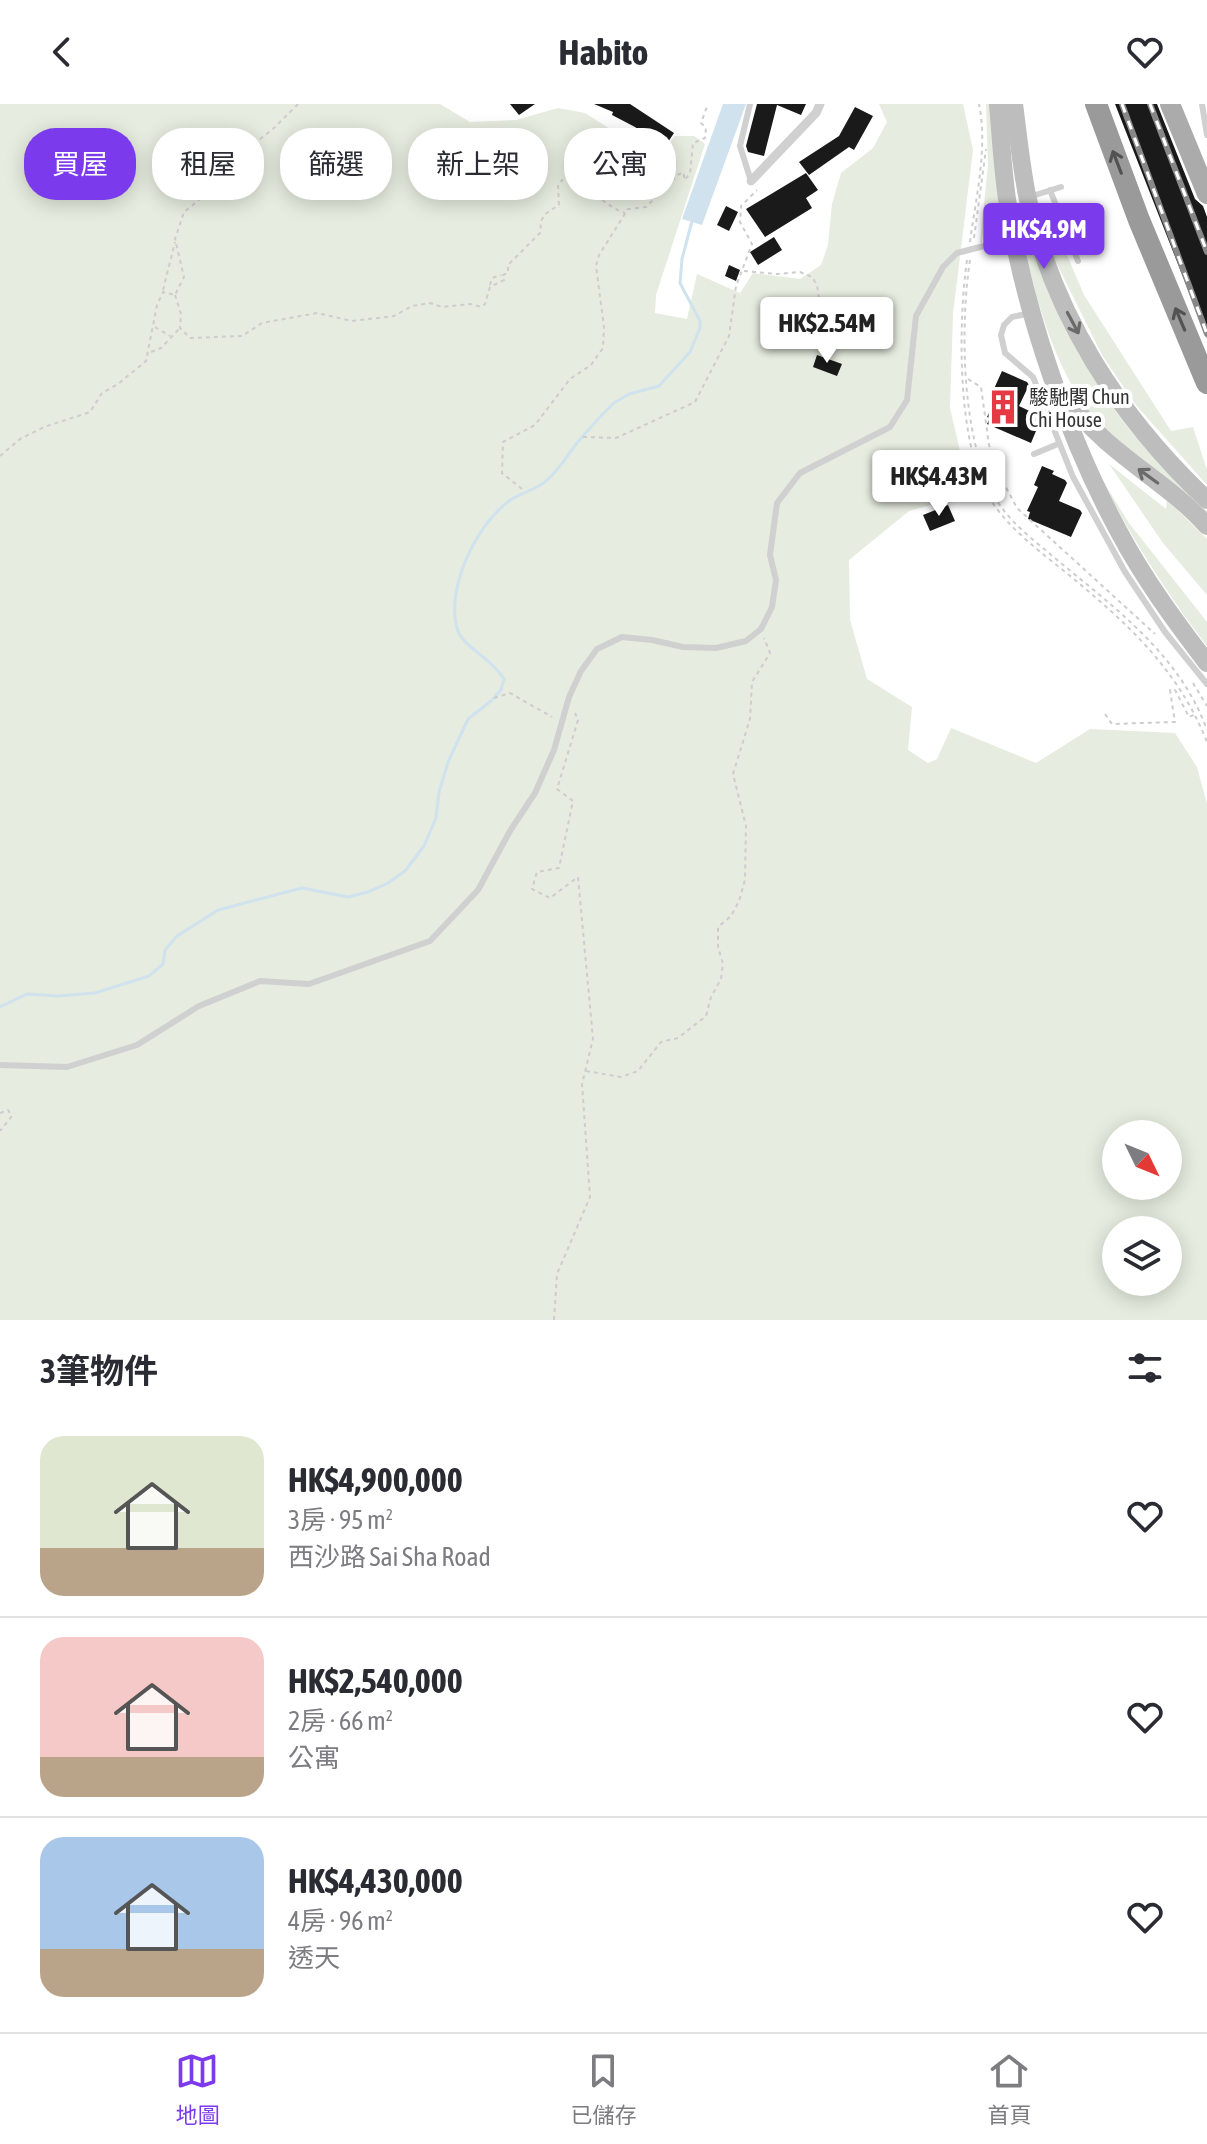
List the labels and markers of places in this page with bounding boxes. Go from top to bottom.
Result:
pin: HK$4.9M [970,203,1118,271]
pin: HK$2.54M [744,297,910,365]
place label: 駿馳閣 Chun Chi House [1029,385,1130,431]
building icon: 駿馳閣 Chun Chi House [984,388,1022,426]
pin: HK$4.43M [856,450,1022,518]

